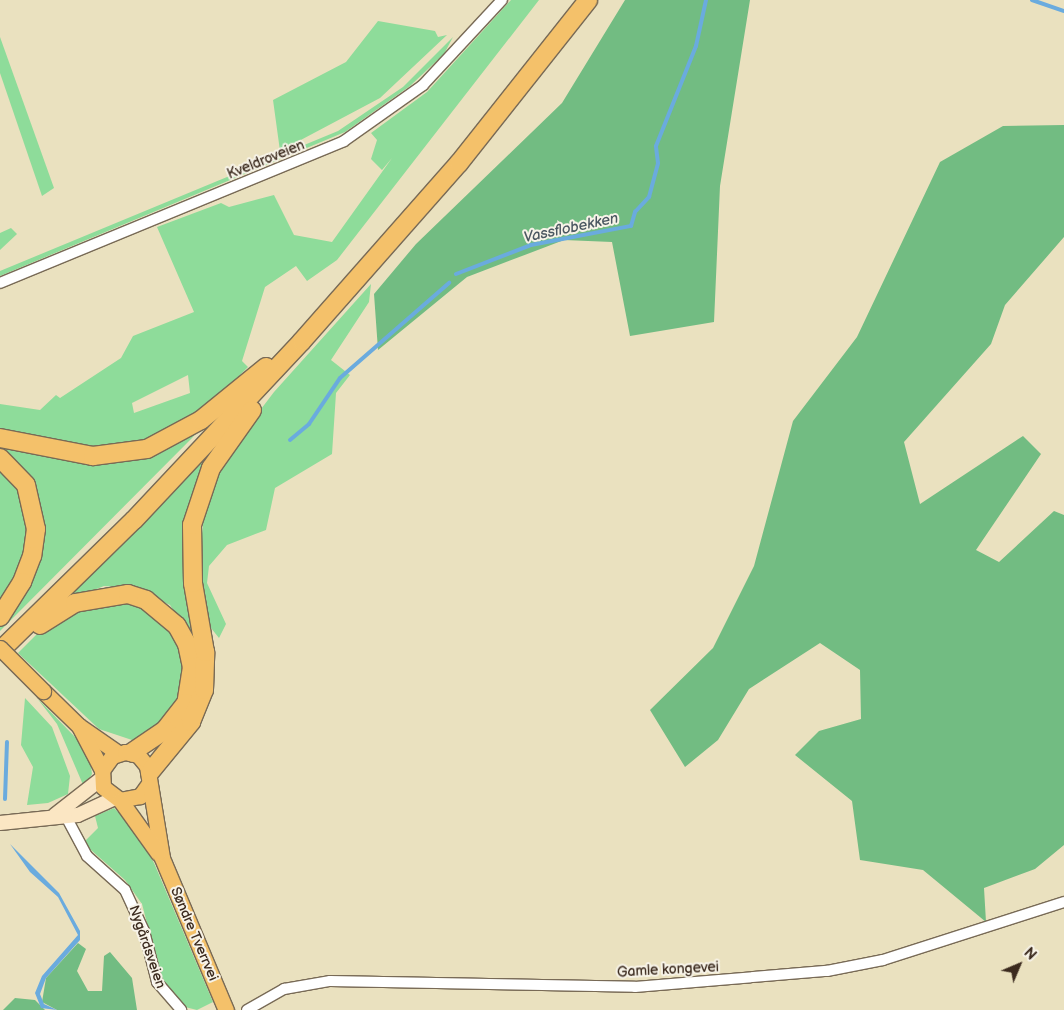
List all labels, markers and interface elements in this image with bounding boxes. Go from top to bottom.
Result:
street label: Kveldroveien [225,137,307,183]
water label: Vassflobekken [522,209,620,247]
street label: Søndre Tverrvei [167,884,221,984]
street label: Nygårdsveien [125,903,169,991]
north arrow [994,940,1044,990]
text: N [1020,944,1040,964]
street label: Gamle kongevei [617,959,719,981]

